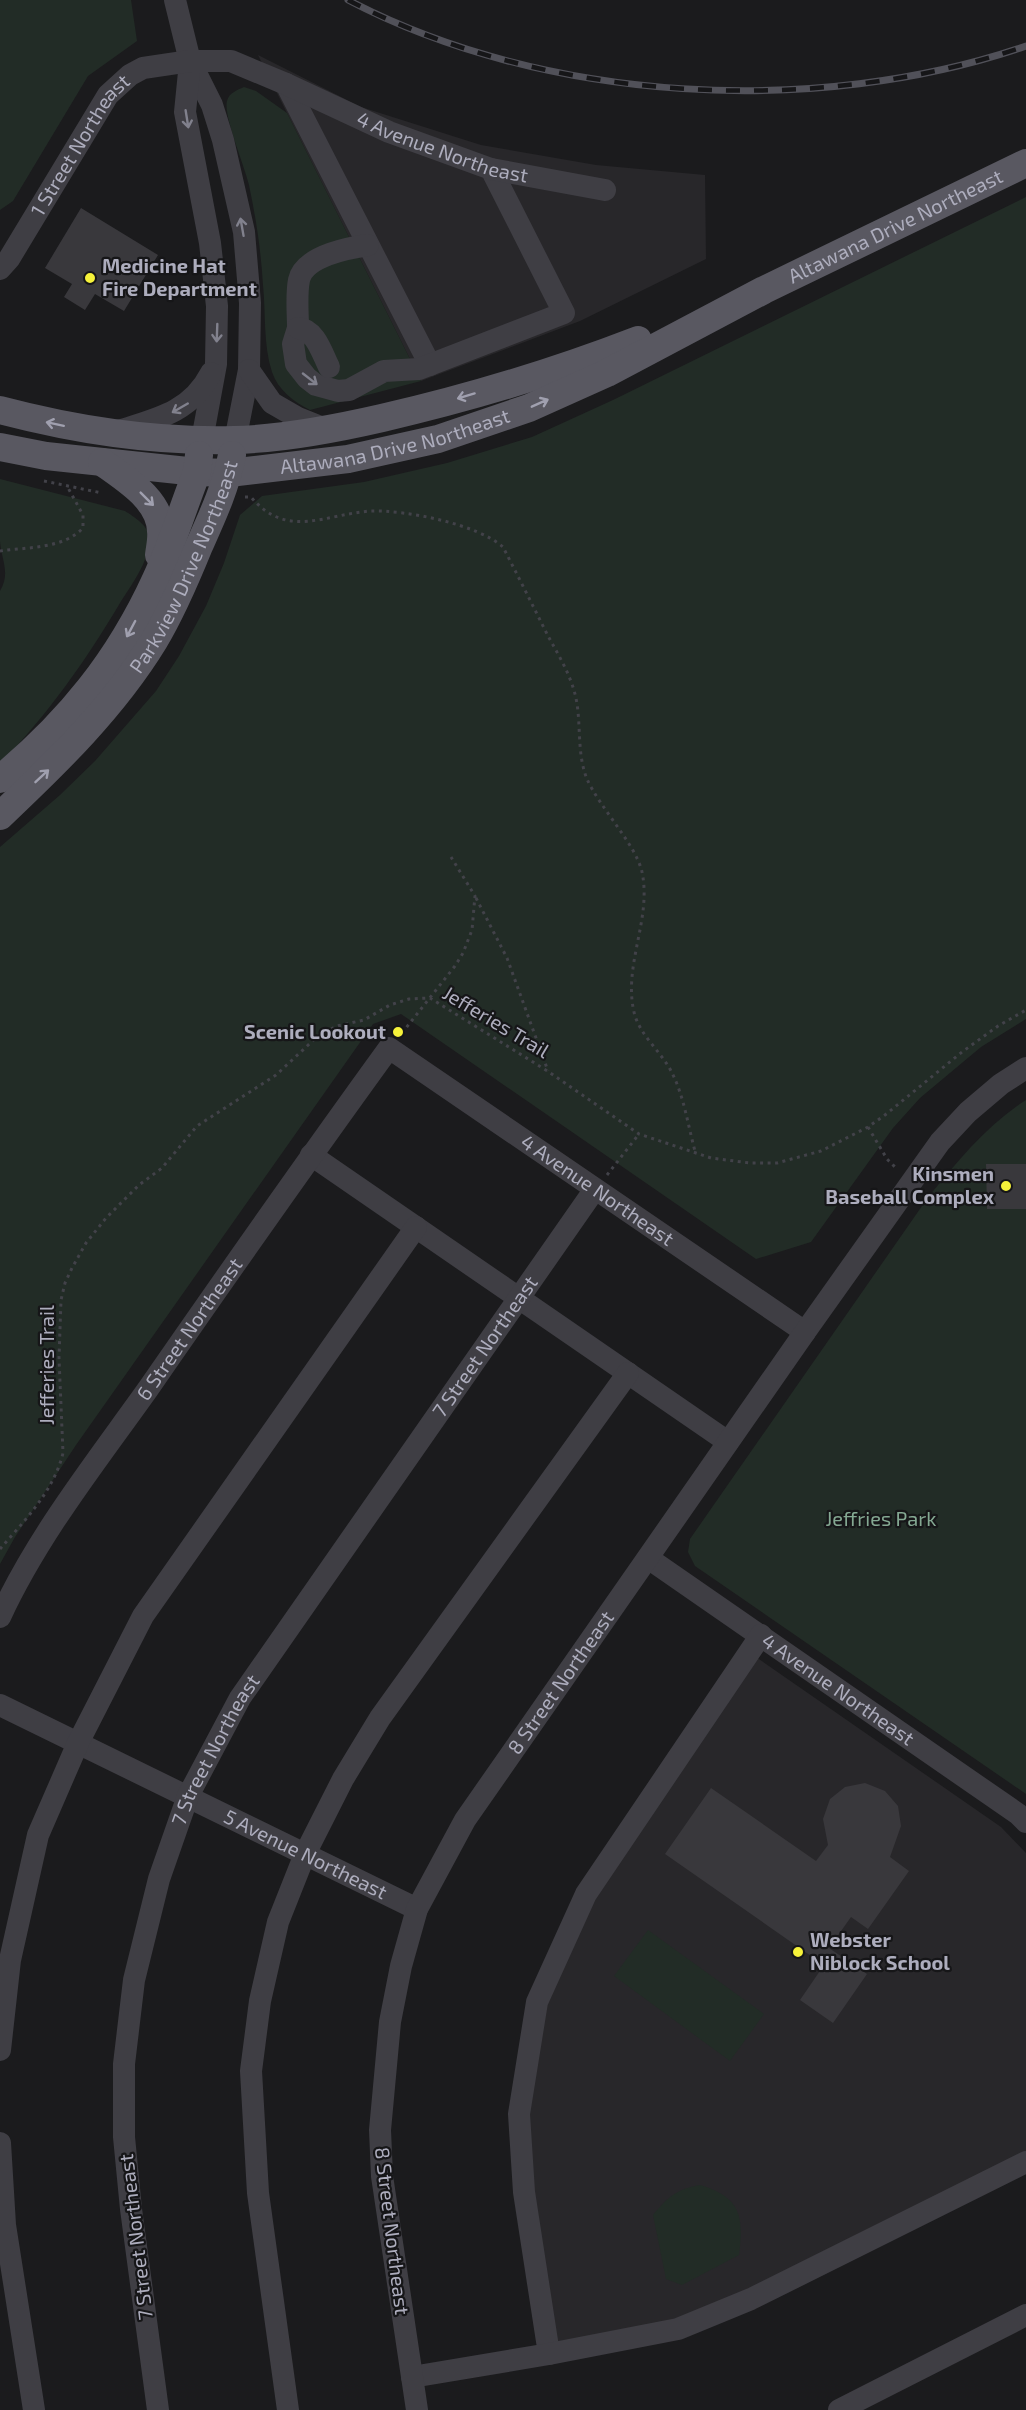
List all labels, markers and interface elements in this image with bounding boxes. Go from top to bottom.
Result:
street label: 1 Street Northeast [25,68,134,220]
street label: 4 Avenue Northeast [353,106,530,187]
one-way arrow [182,109,193,128]
street label: Altawana Drive Northeast [784,163,1007,288]
one-way arrow [237,218,248,238]
place label: Medicine Hat Fire Department [102,253,257,300]
marker: Medicine Hat Fire Department [83,271,97,285]
one-way arrow [211,322,222,342]
one-way arrow [302,373,318,386]
one-way arrow [457,391,476,402]
one-way arrow [530,397,548,408]
one-way arrow [172,402,189,414]
street label: Altawana Drive Northeast [279,402,513,478]
one-way arrow [46,418,65,429]
street label: Parkview Drive Northeast [124,458,242,677]
one-way arrow [140,492,154,507]
one-way arrow [125,619,136,637]
one-way arrow [35,769,50,783]
street label: Jefferies Trail [439,980,554,1062]
place label: Scenic Lookout [244,1019,386,1043]
marker: Scenic Lookout [391,1025,405,1039]
street label: 4 Avenue Northeast [517,1129,679,1250]
place label: Kinsmen Baseball Complex [825,1161,995,1208]
marker: Kinsmen Baseball Complex [999,1179,1013,1193]
street label: 6 Street Northeast [131,1253,247,1405]
street label: 7 Street Northeast [427,1270,542,1421]
street label: Jefferies Trail [34,1305,58,1425]
park label: Jeffries Park [826,1506,937,1530]
street label: 8 Street Northeast [502,1605,618,1758]
street label: 4 Avenue Northeast [758,1627,920,1750]
street label: 7 Street Northeast [166,1669,264,1828]
street label: 5 Avenue Northeast [220,1804,392,1904]
place label: Webster Niblock School [810,1927,950,1974]
marker: Webster Niblock School [791,1945,805,1959]
street label: 8 Street Northeast [371,2146,415,2317]
street label: 7 Street Northeast [113,2152,157,2321]

